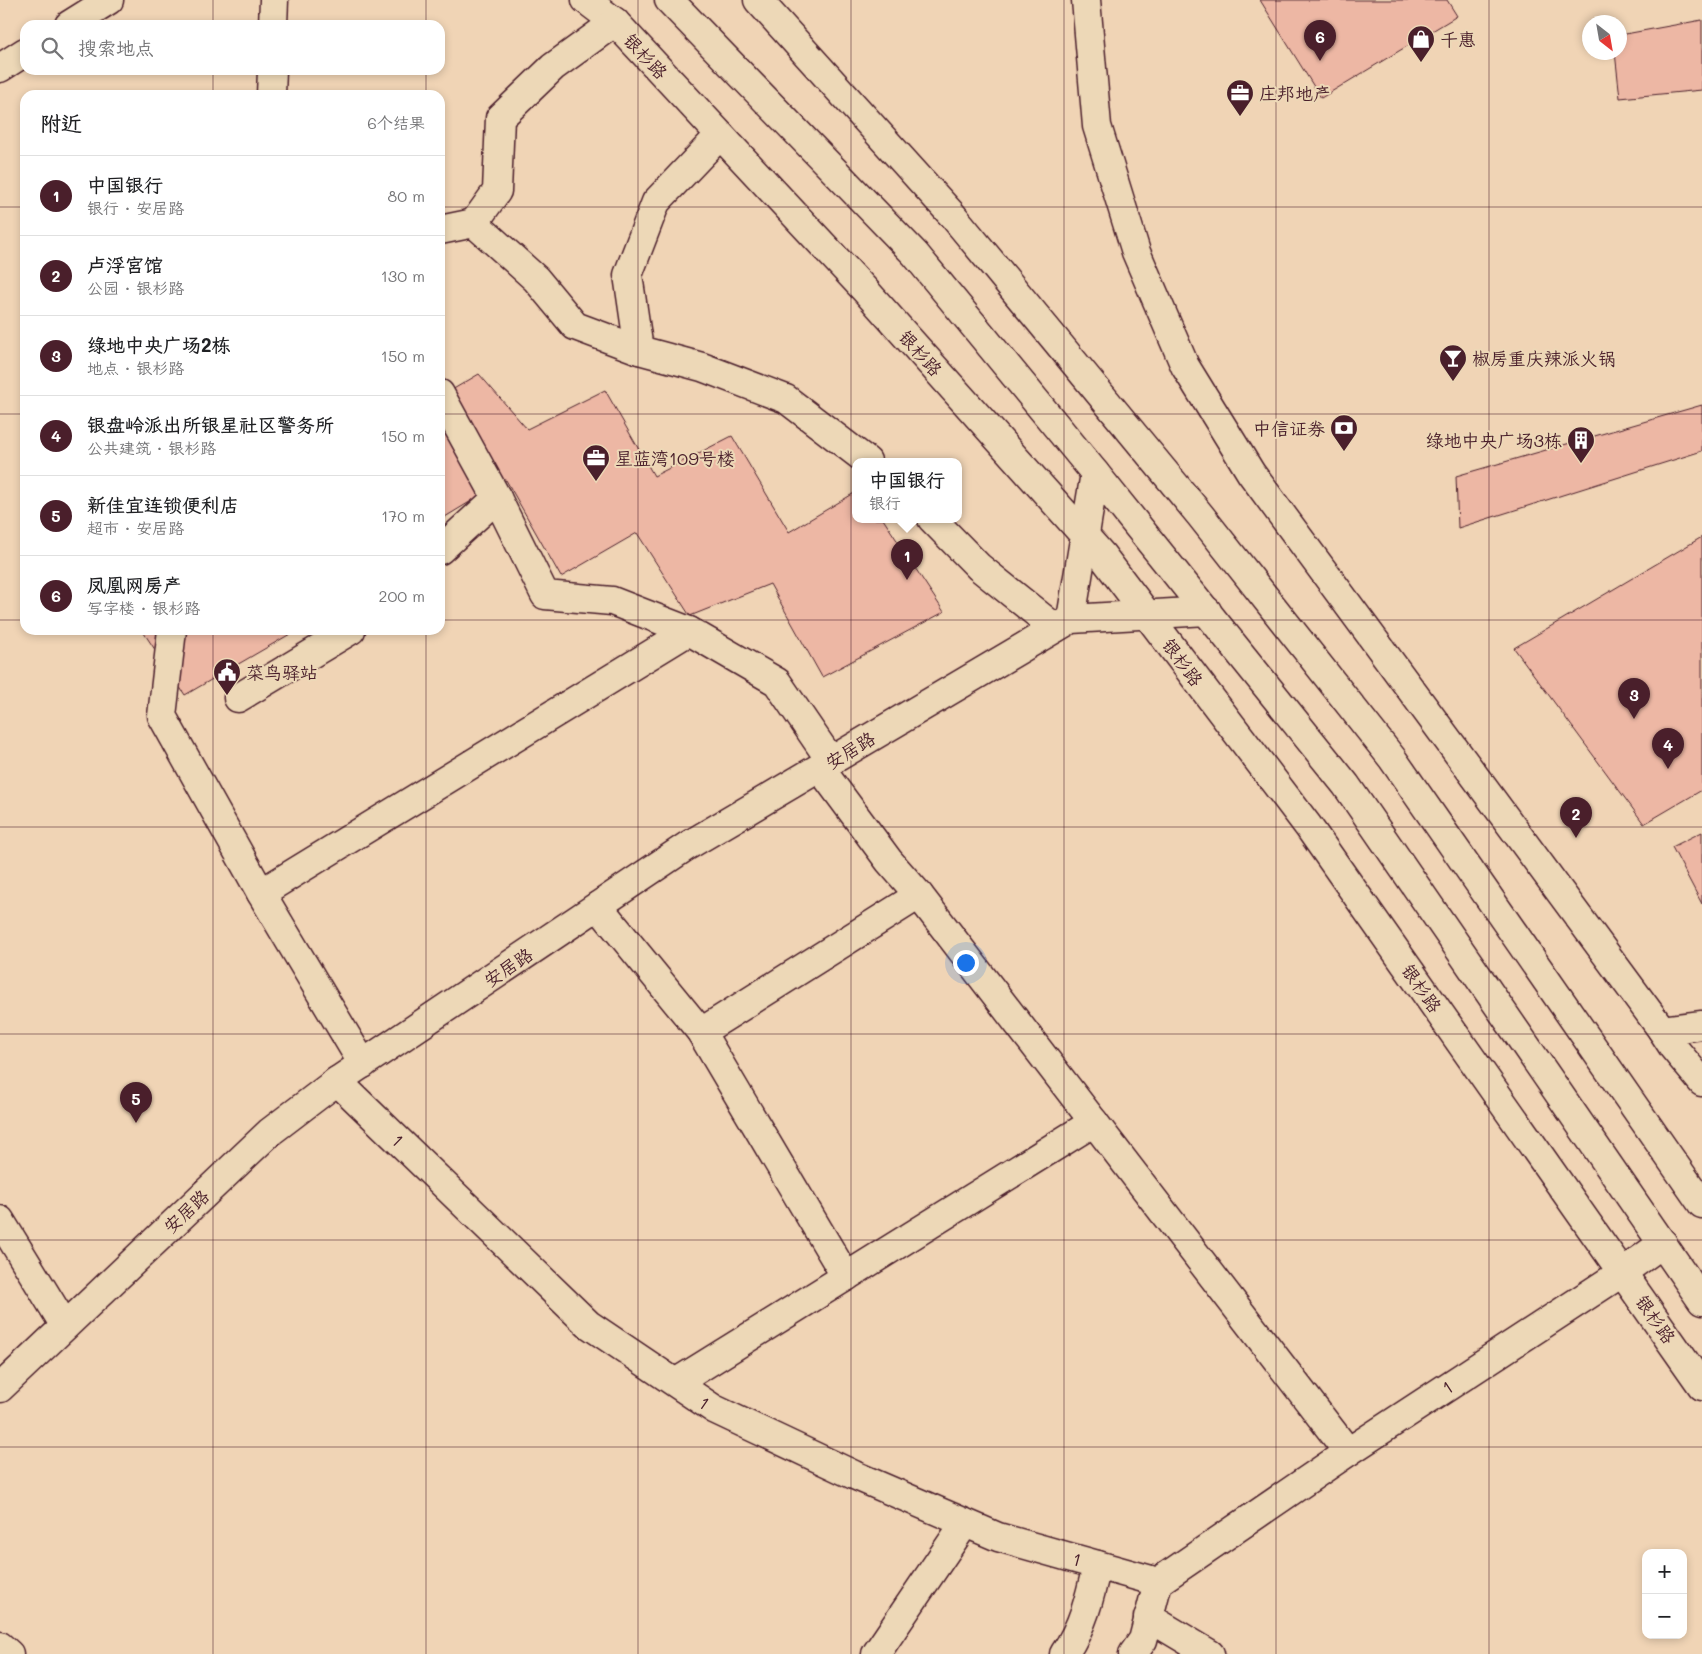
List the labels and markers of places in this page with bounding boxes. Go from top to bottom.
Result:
pin: 6 [1304,20,1336,61]
shop icon: 千惠 [1406,24,1436,63]
place label: 千惠 [1440,27,1476,51]
office icon: 庄邦地产 [1225,78,1255,117]
place label: 庄邦地产 [1259,81,1331,105]
bar icon: 椒房重庆辣派火锅 [1438,343,1468,382]
place label: 椒房重庆辣派火锅 [1472,346,1616,370]
bank icon: 中信证券 [1329,413,1359,452]
place label: 中信证券 [1253,416,1325,440]
building icon: 绿地中央广场3栋 [1566,425,1596,464]
place label: 绿地中央广场3栋 [1425,428,1562,452]
office icon: 星蓝湾109号楼 [581,443,611,482]
place label: 星蓝湾109号楼 [615,446,735,470]
pin: 1 [891,539,923,580]
public building icon: 菜鸟驿站 [212,657,242,696]
place label: 菜鸟驿站 [246,660,318,684]
pin: 3 [1618,678,1650,719]
pin: 4 [1652,728,1684,769]
pin: 2 [1560,797,1592,838]
pin: 5 [120,1082,152,1123]

